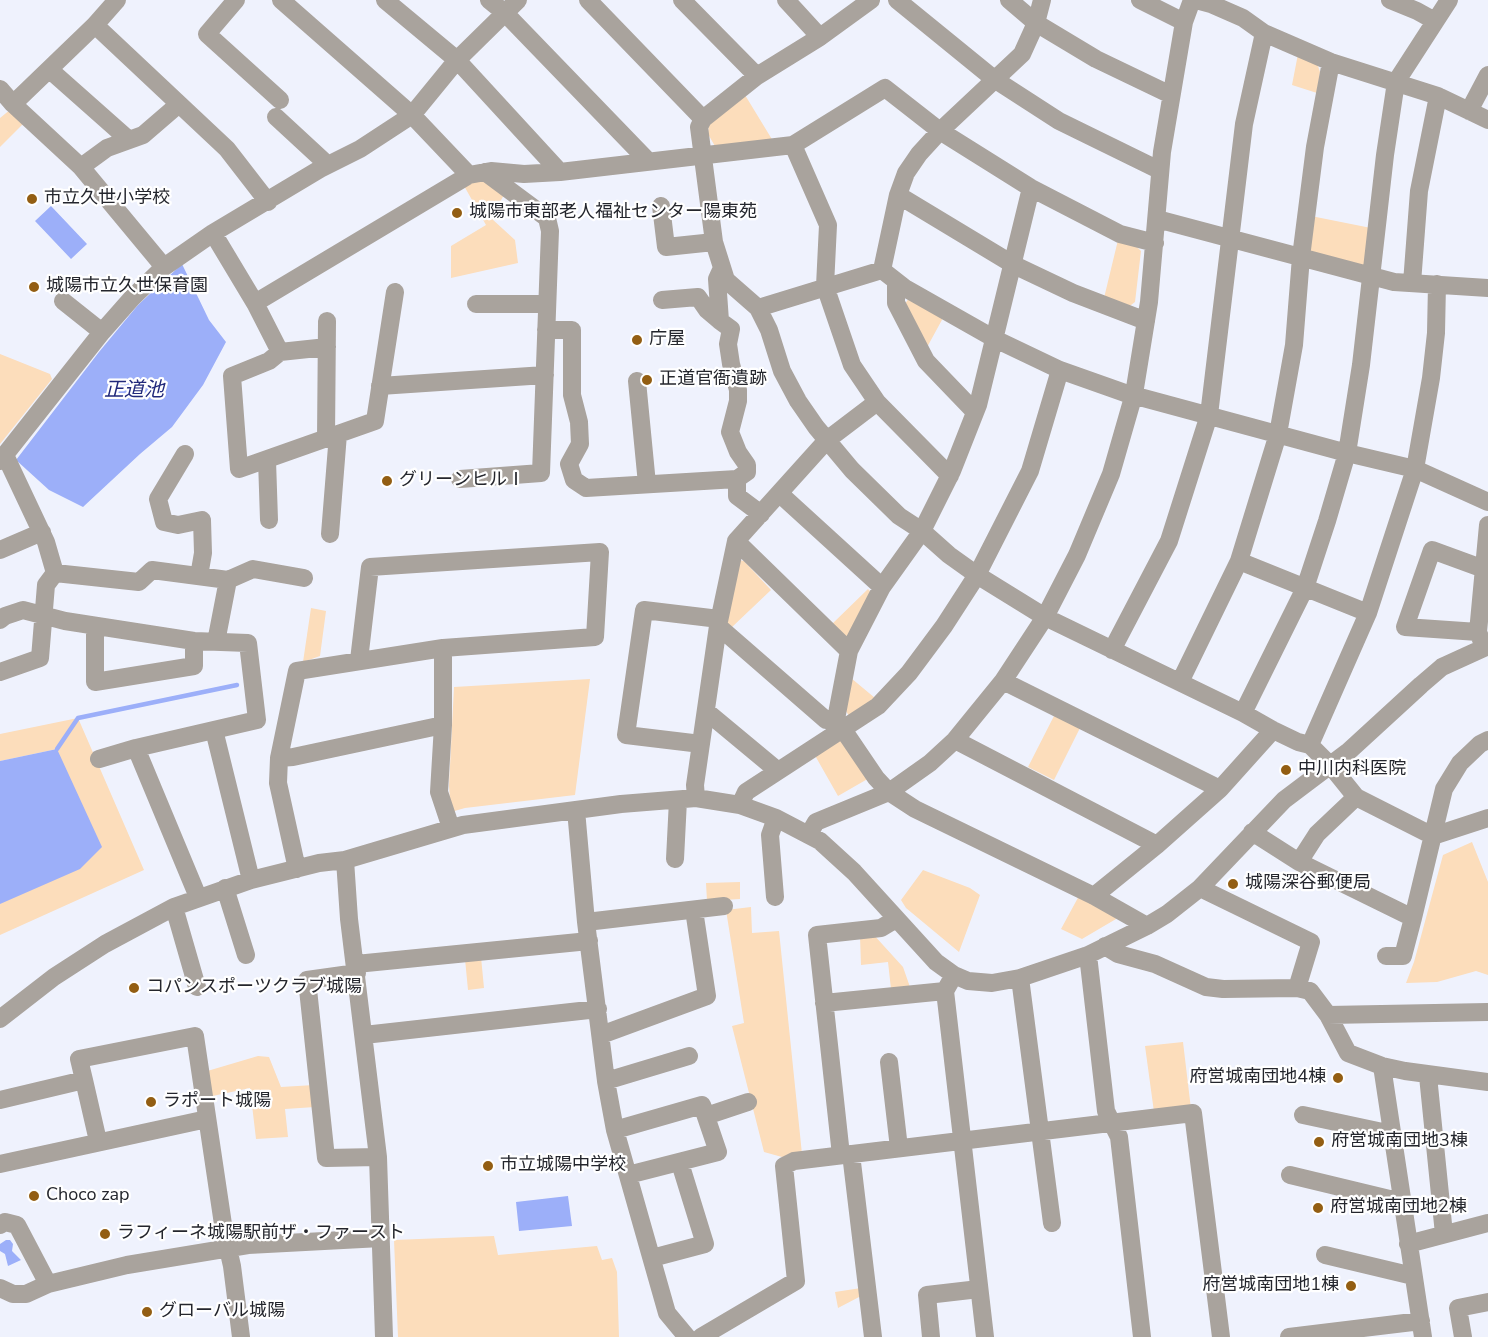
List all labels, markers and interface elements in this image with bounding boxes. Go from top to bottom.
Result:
place label: 市立久世小学校 [44,188,170,210]
marker: 市立久世小学校 [25,192,39,206]
place label: 城陽市東部老人福祉センター陽東苑 [469,202,757,224]
marker: 城陽市東部老人福祉センター陽東苑 [450,206,464,220]
place label: 城陽市立久世保育園 [46,276,208,298]
marker: 城陽市立久世保育園 [27,280,41,294]
place label: 庁屋 [649,329,685,351]
marker: 庁屋 [630,333,644,347]
place label: 正道官衙遺跡 [659,369,767,391]
marker: 正道官衙遺跡 [640,373,654,387]
water label: 正道池 [104,379,164,403]
place label: グリーンヒルⅠ [399,470,525,492]
marker: グリーンヒルⅠ [380,474,394,488]
place label: 中川内科医院 [1298,759,1406,781]
marker: 中川内科医院 [1279,763,1293,777]
place label: 城陽深谷郵便局 [1245,873,1371,895]
marker: 城陽深谷郵便局 [1226,877,1240,891]
place label: コパンスポーツクラブ城陽 [146,977,362,999]
marker: コパンスポーツクラブ城陽 [127,981,141,995]
place label: 府営城南団地4棟 [1189,1067,1326,1089]
marker: 府営城南団地4棟 [1331,1071,1345,1085]
place label: ラポート城陽 [163,1091,271,1113]
marker: ラポート城陽 [144,1095,158,1109]
place label: 府営城南団地3棟 [1331,1131,1468,1153]
marker: 府営城南団地3棟 [1312,1135,1326,1149]
place label: 市立城陽中学校 [500,1155,626,1177]
marker: 市立城陽中学校 [481,1159,495,1173]
place label: Choco zap [46,1185,129,1207]
marker: Choco zap [27,1189,41,1203]
place label: 府営城南団地2棟 [1330,1197,1467,1219]
marker: 府営城南団地2棟 [1311,1201,1325,1215]
place label: ラフィーネ城陽駅前ザ・ファースト [117,1223,405,1245]
marker: ラフィーネ城陽駅前ザ・ファースト [98,1227,112,1241]
place label: 府営城南団地1棟 [1202,1275,1339,1297]
marker: 府営城南団地1棟 [1344,1279,1358,1293]
place label: グローバル城陽 [159,1301,285,1323]
marker: グローバル城陽 [140,1305,154,1319]

